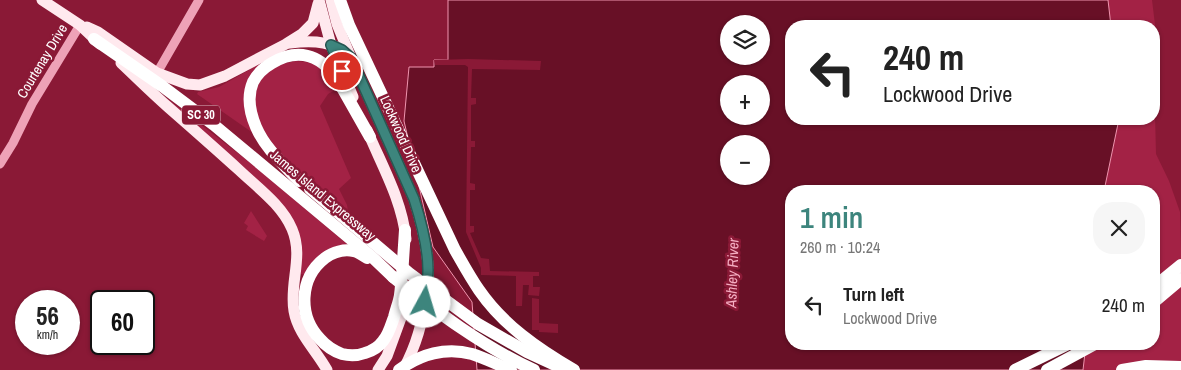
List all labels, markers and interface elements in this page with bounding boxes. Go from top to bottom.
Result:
map controls [720,15,770,185]
button: layers [720,15,770,65]
street label: Courtenay Drive [13,21,71,101]
text: 240 m [883,34,964,81]
icon: left [800,40,865,105]
pin [321,50,363,92]
icon: arrive [328,57,356,85]
button: + [720,75,770,125]
text: Lockwood Drive [883,79,1012,109]
street label: Lockwood Drive [376,93,426,175]
road number: SC 30 [182,106,220,124]
button: − [720,135,770,185]
street label: James Island Expressway [266,145,380,245]
text: 1 min [800,197,863,237]
button: close [1093,202,1145,254]
text: 260 m · 10:24 [800,236,880,258]
water label: Ashley River [720,237,744,309]
position arrow [398,275,450,327]
text: Turn left [843,281,904,307]
speed limit sign: 60 [90,290,155,355]
icon: left [800,291,828,319]
text: 240 m [1102,292,1145,318]
text: 56 [36,299,59,333]
text: Lockwood Drive [843,307,937,329]
text: km/h [37,327,58,343]

